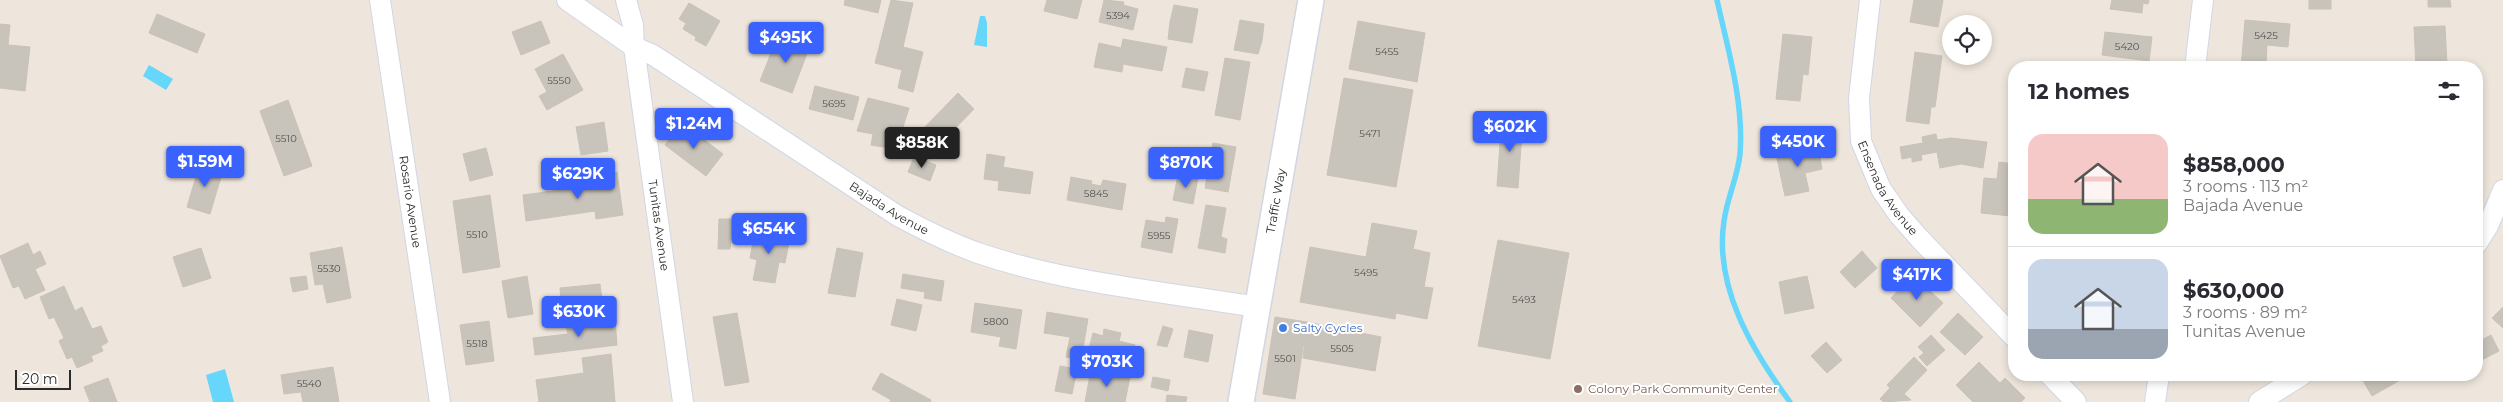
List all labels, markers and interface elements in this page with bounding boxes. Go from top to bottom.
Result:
house number: 5394 [1106,9,1130,22]
map controls [1942,15,1992,65]
button: locate [1942,15,1992,65]
pin: $495K [751,22,821,64]
text: $495K [760,28,812,47]
house number: 5425 [2254,29,2278,42]
house number: 5420 [2115,40,2140,53]
house number: 5455 [1375,45,1399,58]
house number: 5550 [547,74,571,87]
icon: filters [2435,77,2463,105]
text: 12 homes [2028,79,2129,104]
house number: 5695 [822,97,846,110]
pin: $1.24M [653,108,735,150]
pin: $602K [1475,110,1545,153]
text: $1.24M [666,114,722,133]
text: $602K [1484,117,1536,136]
pin: $858K [887,126,957,169]
pin: $450K [1763,126,1833,168]
house number: 5471 [1359,127,1381,140]
house number: 5510 [275,132,297,145]
text: $450K [1771,132,1825,151]
text: $858K [896,133,948,152]
street label: Ensenada Avenue [1855,138,1921,238]
pin: $1.59M [164,146,246,188]
pin: $870K [1151,146,1221,189]
text: $1.59M [177,152,233,171]
text: $858,000 [2183,152,2285,177]
text: $870K [1159,153,1213,172]
icon: home [2068,154,2128,214]
street label: Rosario Avenue [396,155,425,249]
pin: $629K [543,158,613,200]
text: $629K [552,164,604,183]
street label: Traffic Way [1262,167,1289,235]
text: 3 rooms · 113 m² [2183,177,2308,196]
street label: Bajada Avenue [847,178,931,238]
street label: Tunitas Avenue [645,179,673,272]
house number: 5845 [1084,187,1108,200]
text: Bajada Avenue [2183,196,2303,215]
pin: $654K [734,212,804,255]
text: $654K [743,219,795,238]
house number: 5510 [466,228,488,241]
house number: 5955 [1147,229,1171,242]
pin: $417K [1882,258,1952,301]
house number: 5530 [317,262,341,275]
text: $417K [1892,265,1942,284]
house number: 5495 [1354,266,1378,279]
text: $630,000 [2183,278,2284,303]
icon: home [2068,279,2128,339]
house number: 5493 [1512,293,1536,306]
pin: $630K [544,296,614,338]
text: $630K [553,302,605,321]
text: 3 rooms · 89 m² [2183,303,2308,322]
house number: 5800 [983,315,1009,328]
place label: Salty Cycles [1293,320,1363,335]
marker: Salty Cycles [1277,322,1289,334]
text: Tunitas Avenue [2183,322,2306,341]
house number: 5518 [466,337,488,350]
house number: 5505 [1330,342,1354,355]
pin: $703K [1072,346,1142,388]
text: $703K [1081,352,1133,371]
house number: 5501 [1274,352,1296,365]
scale bar [15,367,71,390]
text: 20 m [22,370,58,388]
house number: 5540 [297,377,322,390]
place label: Colony Park Community Center [1588,381,1778,396]
marker: Colony Park Community Center [1572,383,1584,395]

